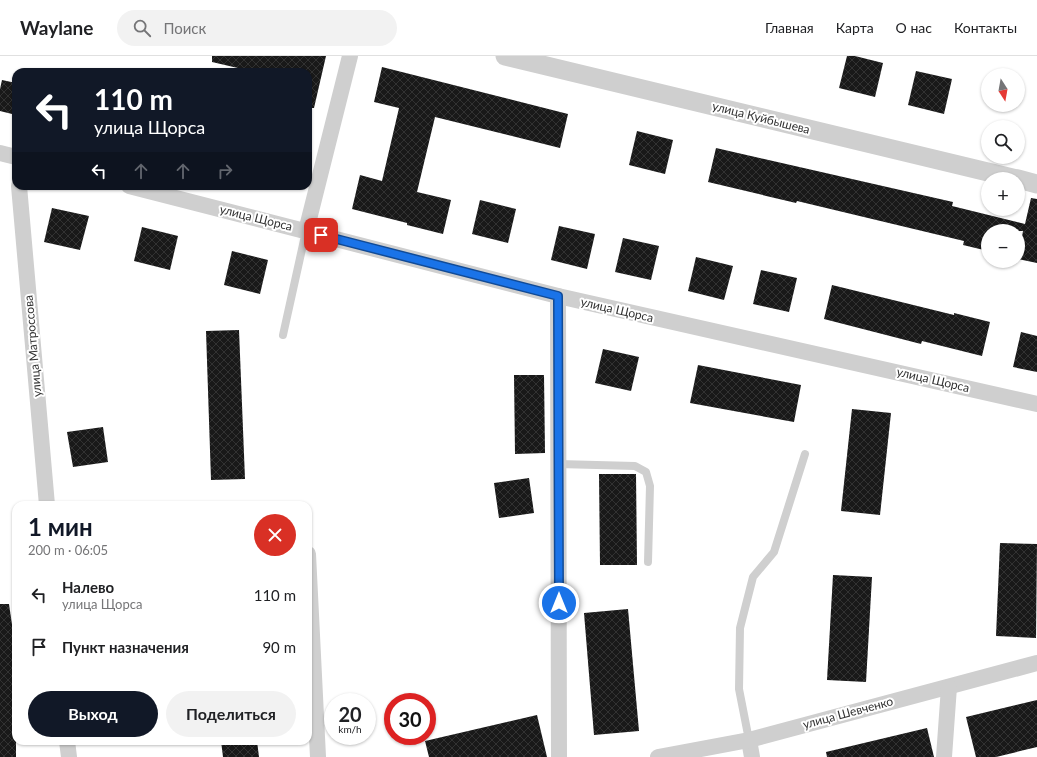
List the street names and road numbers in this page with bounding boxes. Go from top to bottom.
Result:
street label: улица Куйбышева [711,98,812,137]
street label: улица Щорса [218,201,294,234]
street label: улица Матроссова [21,294,44,398]
street label: улица Щорса [579,294,655,325]
street label: улица Щорса [895,364,971,395]
street label: улица Шевченко [801,693,895,732]

